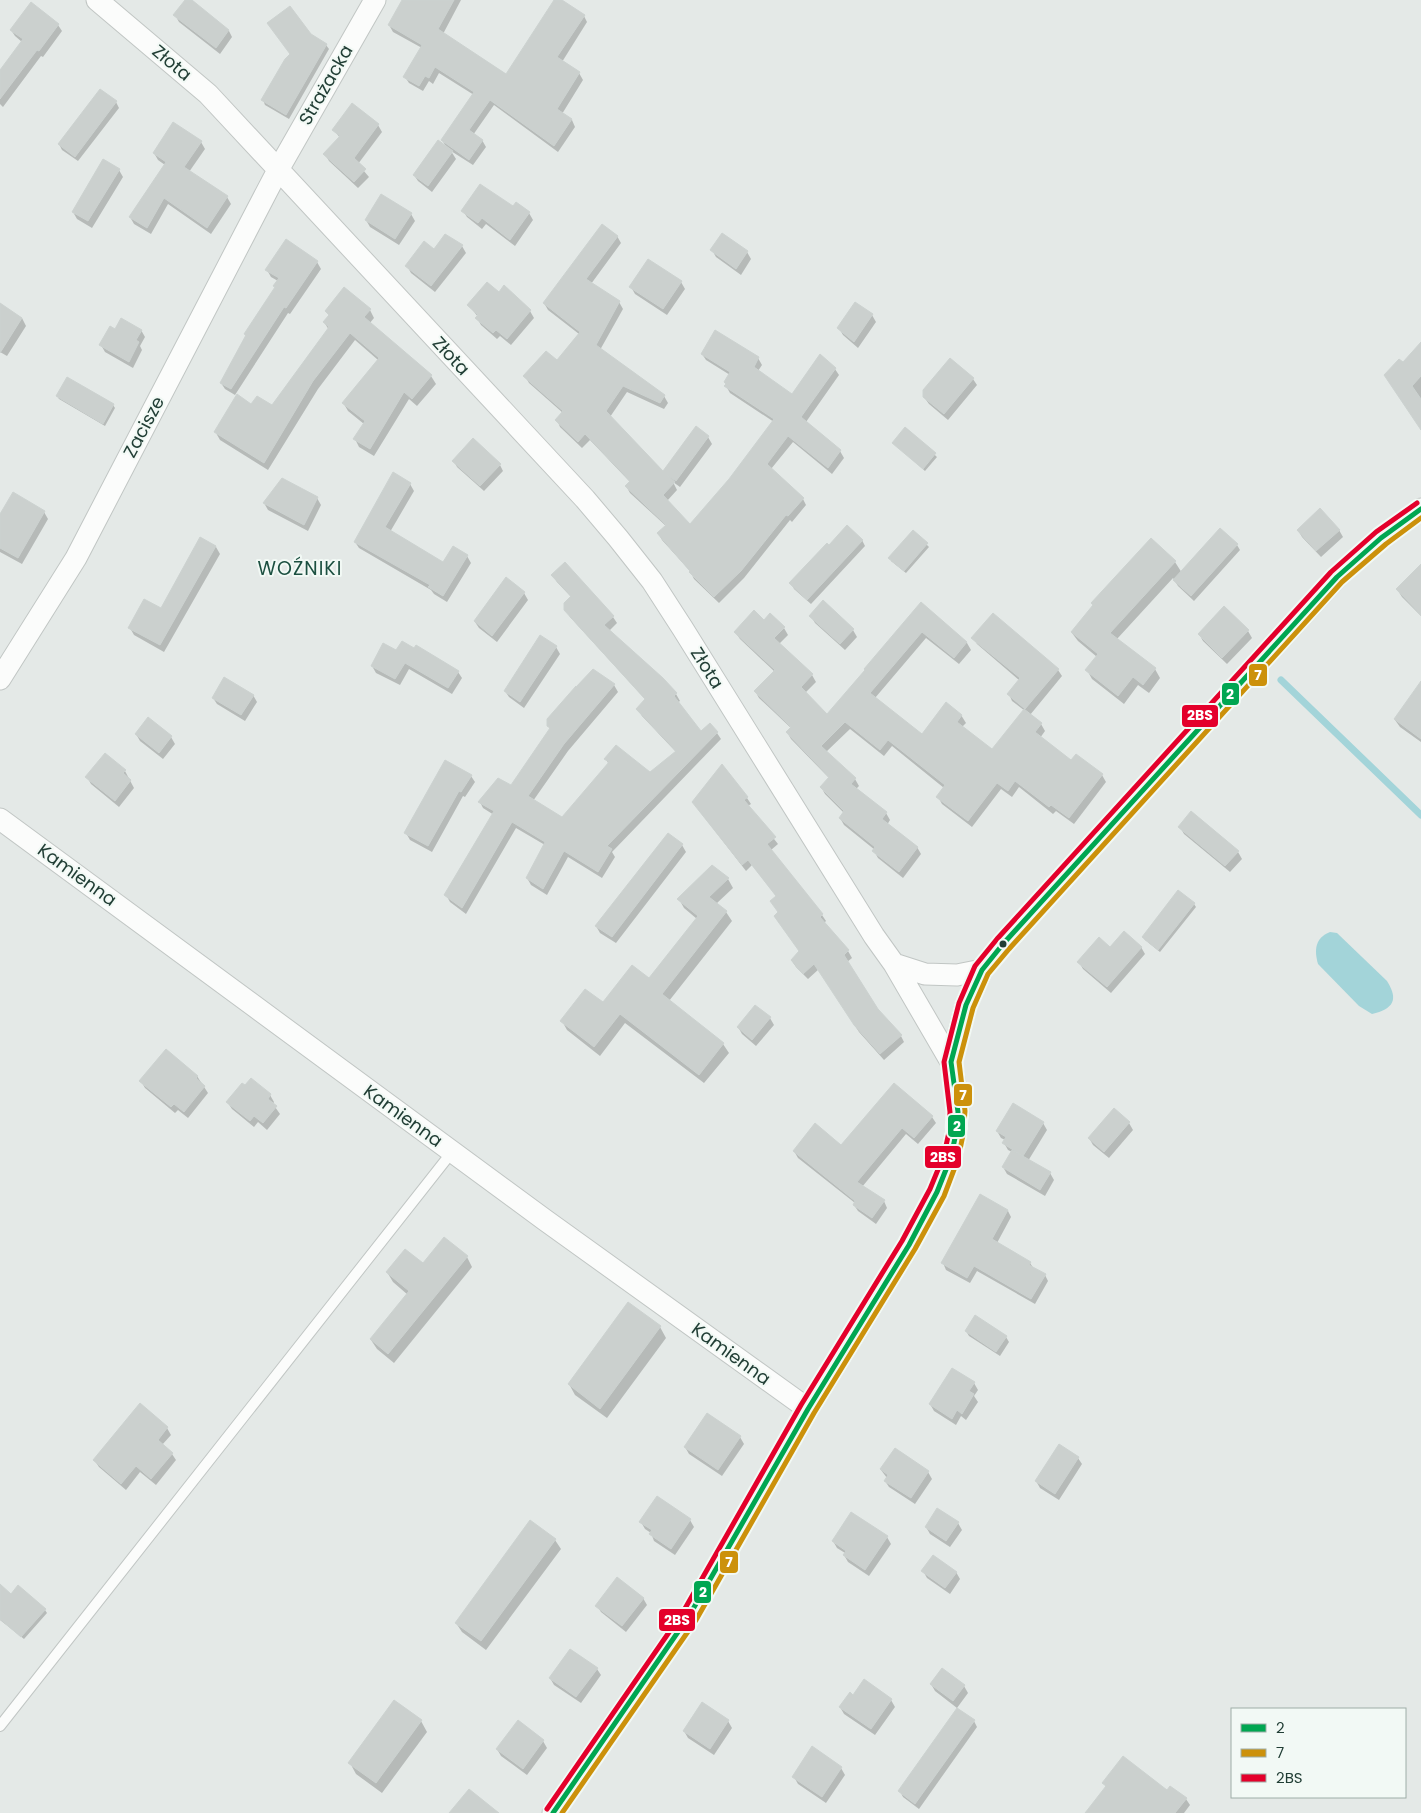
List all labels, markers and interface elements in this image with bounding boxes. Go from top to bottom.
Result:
street label: Złota [147,39,197,86]
street label: Strażacka [293,40,359,129]
street label: Złota [427,331,476,380]
street label: Zacisze [117,392,170,462]
district label: WOŹNIKI [258,555,342,582]
street label: Złota [685,642,730,693]
line badge: 7 [1248,663,1268,687]
text: 7 [1254,665,1262,685]
line badge: 2 [1221,682,1240,706]
text: 2 [1226,684,1234,704]
line badge: 2BS [1181,704,1219,728]
text: 2BS [1187,705,1213,725]
street label: Kamienna [33,837,122,912]
unlabelled marker [998,939,1008,949]
street label: Kamienna [359,1078,448,1153]
line badge: 7 [953,1083,973,1107]
text: 7 [959,1085,967,1105]
line badge: 2 [947,1114,966,1138]
text: 2 [953,1116,961,1136]
line badge: 2BS [924,1145,962,1169]
text: 2BS [930,1147,956,1167]
street label: Kamienna [687,1316,776,1391]
line badge: 7 [719,1550,739,1574]
text: 7 [725,1552,733,1572]
line badge: 2 [693,1580,712,1604]
text: 2 [699,1582,707,1602]
line badge: 2BS [658,1608,696,1632]
text: 2BS [664,1610,690,1630]
legend [1231,1708,1406,1798]
text: 2 [1276,1717,1285,1738]
text: 7 [1276,1742,1284,1763]
text: 2BS [1276,1767,1303,1788]

